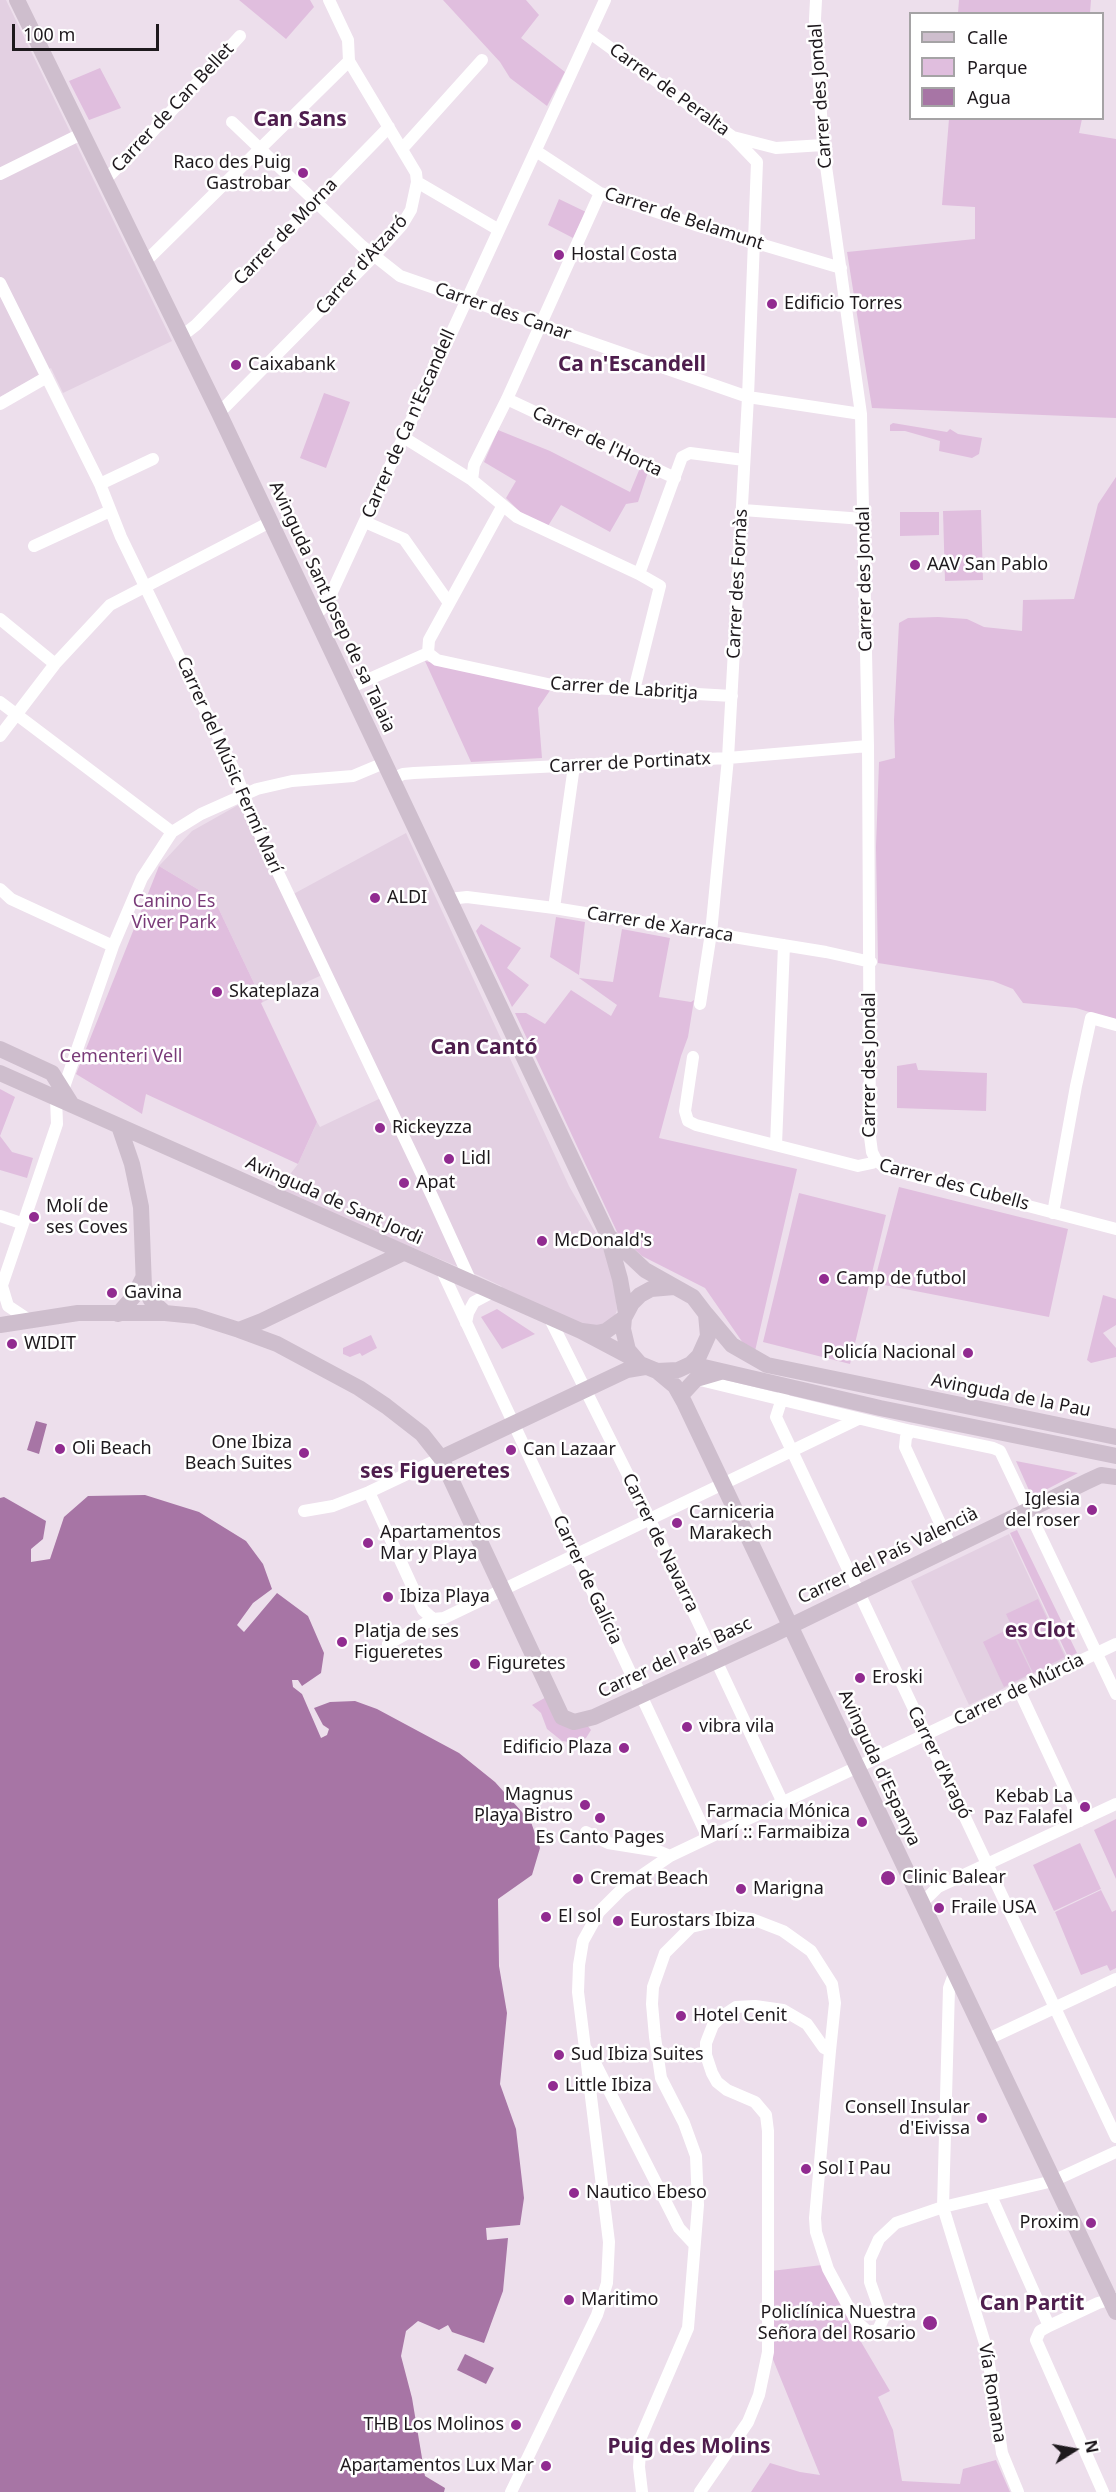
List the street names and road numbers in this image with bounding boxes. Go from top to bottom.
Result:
street label: Carrer des Jondal [805,23,837,169]
street label: Carrer de Can Bellet [107,39,239,177]
street label: Carrer de Peralta [605,39,733,141]
street label: Carrer de Morna [230,174,342,290]
street label: Carrer de Belamunt [602,183,766,255]
street label: Carrer d'Atzaró [312,211,412,319]
street label: Carrer des Canar [432,279,574,345]
street label: Carrer de Ca n'Escandell [358,326,460,522]
street label: Carrer de l'Horta [528,402,666,482]
street label: Avinguda Sant Josep de sa Talaia [264,478,400,736]
street label: Carrer des Jondal [853,506,877,652]
street label: Carrer des Fornàs [723,508,753,660]
street label: Carrer del Músic Fermí Marí [171,654,287,876]
street label: Carrer de Labritja [549,673,699,705]
street label: Carrer de Portinatx [549,748,711,778]
street label: Carrer de Xarraca [585,903,735,947]
street label: Carrer des Jondal [859,992,881,1138]
street label: Avinguda de Sant Jordi [242,1152,426,1250]
street label: Carrer des Cubells [877,1155,1031,1215]
street label: Avinguda de la Pau [929,1370,1093,1422]
street label: Carrer de Navarra [617,1470,703,1616]
street label: Carrer del País Valencià [794,1503,982,1609]
street label: Carrer de Galícia [548,1512,626,1648]
street label: Carrer del País Basc [595,1613,755,1703]
street label: Carrer de Múrcia [950,1649,1088,1731]
street label: Avinguda d'Espanya [833,1687,925,1849]
street label: Carrer d'Aragó [902,1703,976,1823]
street label: Vía Romana [973,2342,1011,2444]

